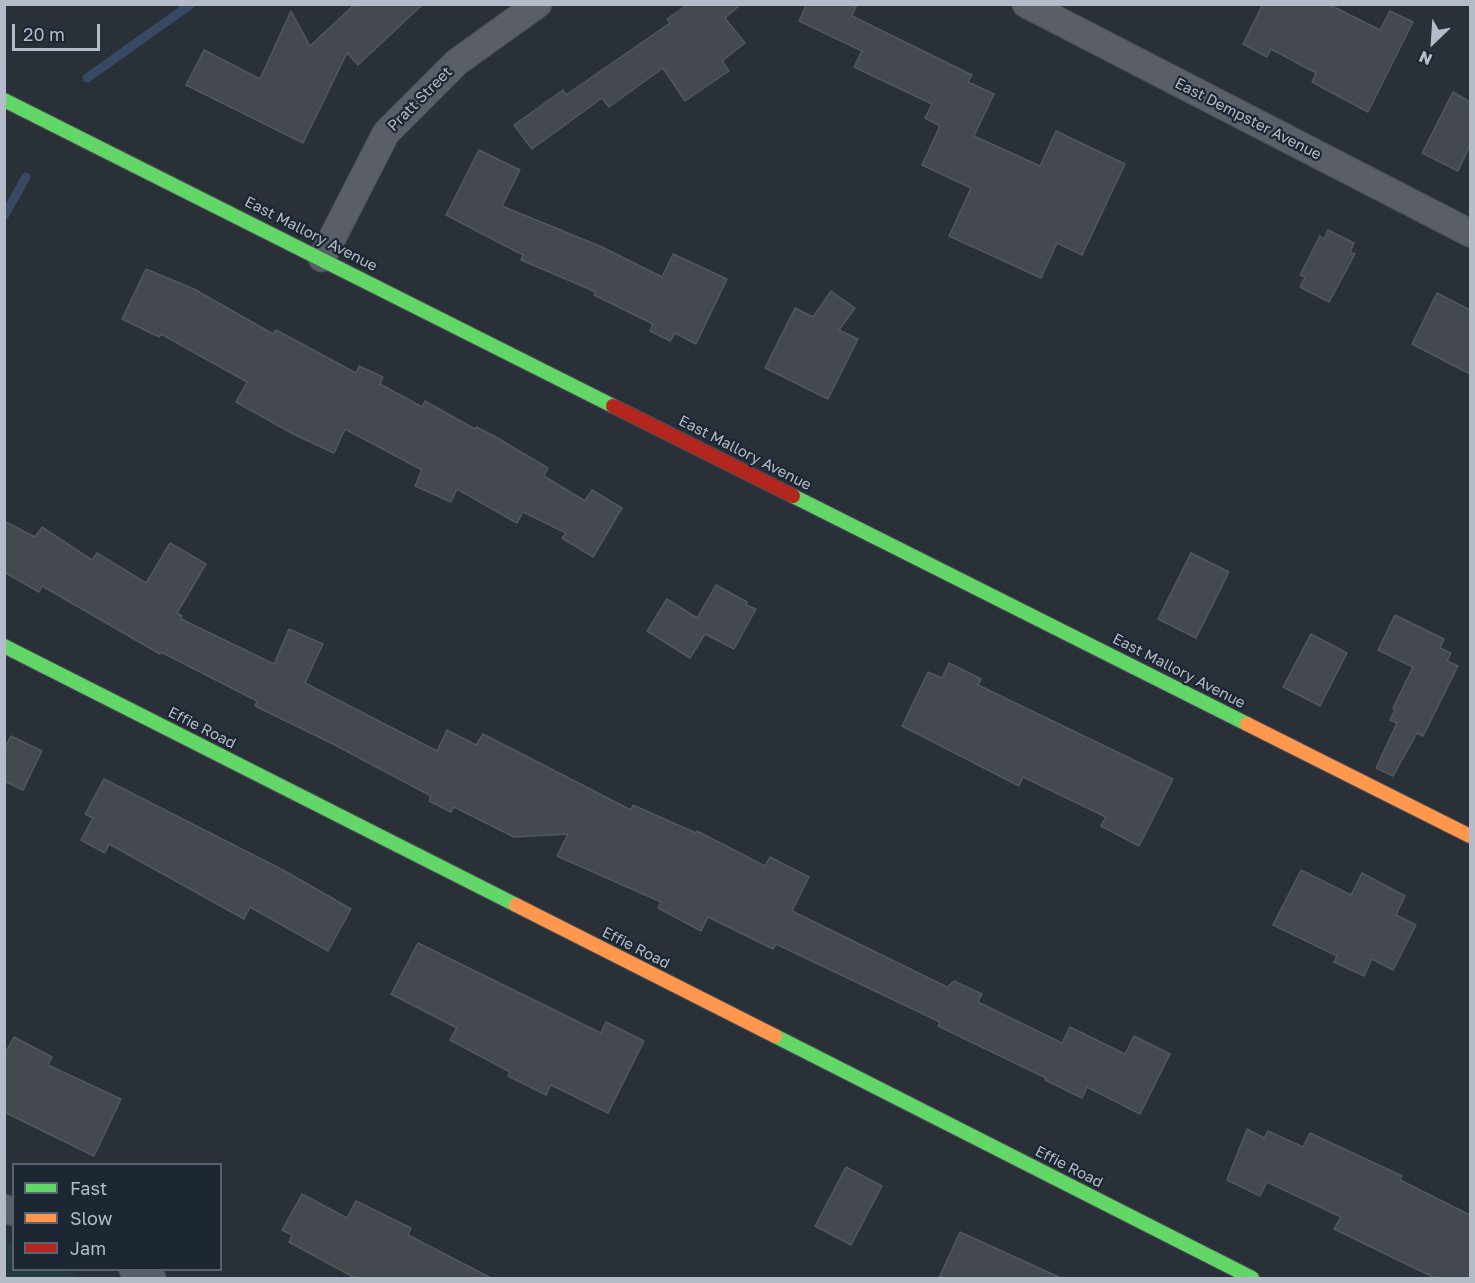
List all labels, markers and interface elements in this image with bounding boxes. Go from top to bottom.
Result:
scale bar [15,12,104,50]
north arrow [1403,12,1463,72]
text: 20 m [23,23,65,45]
text: N [1416,47,1435,70]
street label: Pratt Street [384,63,456,135]
street label: East Dempster Avenue [1172,74,1324,164]
street label: East Mallory Avenue [242,193,380,275]
street label: East Mallory Avenue [676,412,814,494]
street label: East Mallory Avenue [1110,630,1248,712]
street label: Effie Road [165,703,239,753]
street label: Effie Road [599,923,673,973]
street label: Effie Road [1032,1142,1106,1192]
legend [12,1163,222,1271]
text: Fast [70,1177,107,1199]
text: Slow [70,1207,112,1229]
text: Jam [70,1237,106,1259]

